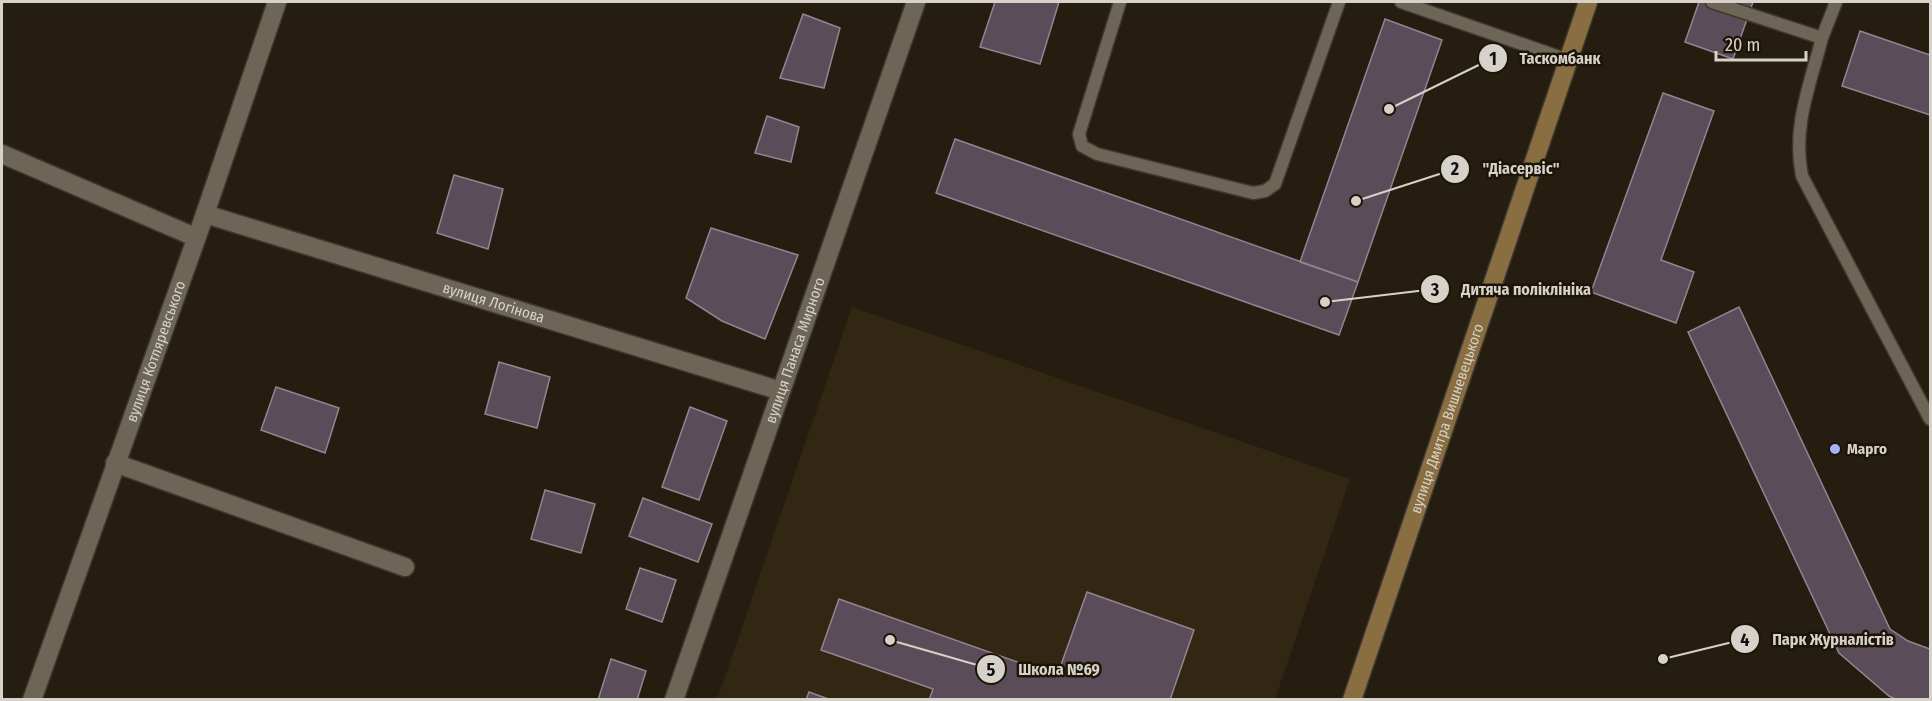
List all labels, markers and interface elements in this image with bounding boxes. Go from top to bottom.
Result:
scale bar [1716,24,1806,62]
text: 20 m [1725,34,1760,56]
callout: Таскомбанк [1478,41,1613,75]
text: 1 [1489,48,1497,70]
text: Таскомбанк [1520,49,1601,68]
callout: "Діасервіс" [1440,152,1571,186]
text: 2 [1450,158,1459,180]
text: "Діасервіс" [1482,159,1560,178]
callout: Дитяча поліклініка [1420,272,1603,306]
street label: вулиця Панаса Мирного [762,275,829,426]
street label: вулиця Котляревського [123,278,190,425]
street label: вулиця Логінова [441,279,547,327]
text: 3 [1430,279,1440,301]
text: Дитяча поліклініка [1460,280,1591,299]
street label: вулиця Дмитра Вишневецького [1407,321,1488,516]
place label: Марго [1847,440,1887,458]
marker: Марго [1828,442,1842,456]
callout: Парк Журналістів [1730,622,1906,656]
text: 4 [1740,629,1750,651]
text: Парк Журналістів [1772,630,1894,649]
callout: Школа №69 [976,652,1112,686]
text: 5 [987,659,996,681]
text: Школа №69 [1018,660,1100,679]

